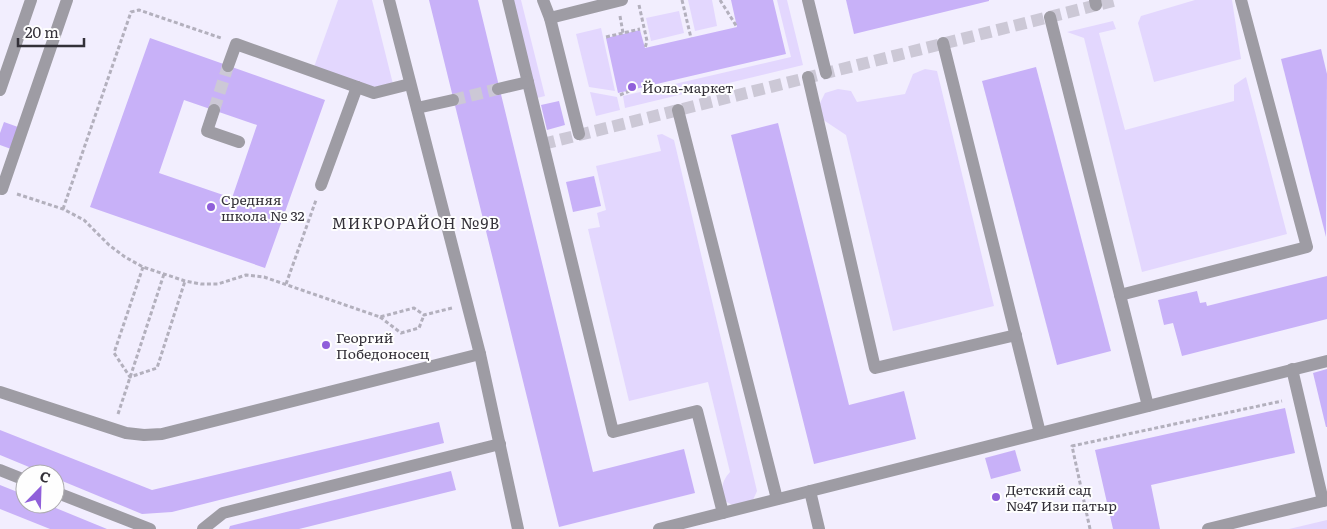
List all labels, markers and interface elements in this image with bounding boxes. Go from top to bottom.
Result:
scale bar [18,15,84,47]
text: 20 m [25,20,59,43]
place label: Йола-маркет [642,77,733,97]
marker: Йола-маркет [626,81,638,93]
place label: Средняя школа № 32 [221,189,305,225]
marker: Средняя школа № 32 [205,201,217,213]
district label: МИКРОРАЙОН №9В [332,211,500,234]
place label: Георгий Победоносец [336,327,430,363]
marker: Георгий Победоносец [320,339,332,351]
north arrow [15,464,65,514]
text: С [37,465,54,487]
place label: Детский сад №47 Изи патыр [1006,479,1117,515]
marker: Детский сад №47 Изи патыр [990,491,1002,503]

